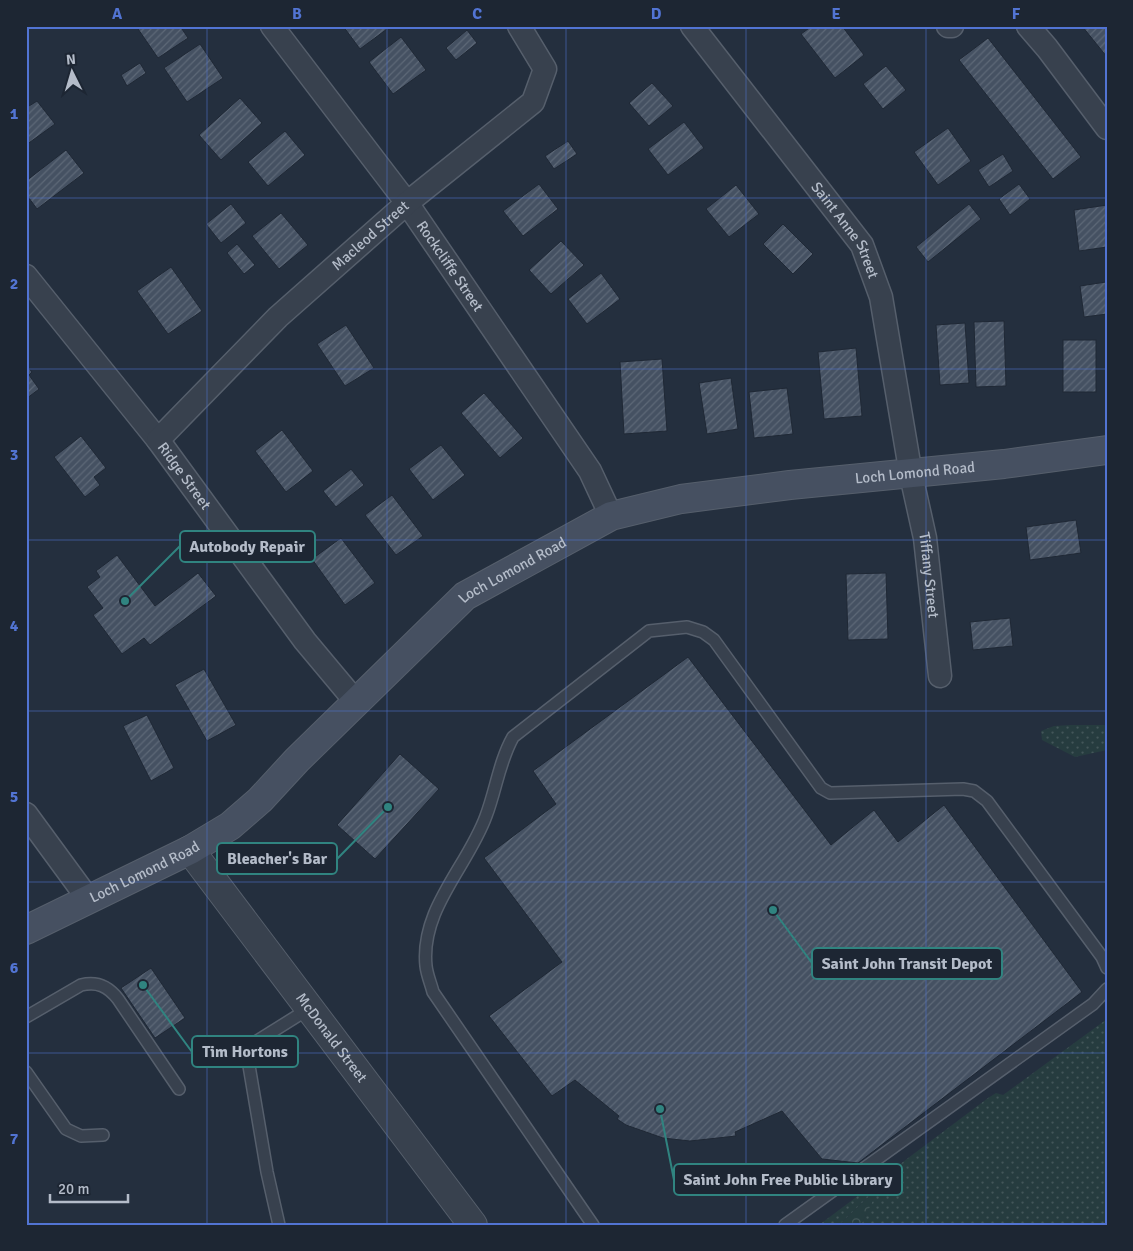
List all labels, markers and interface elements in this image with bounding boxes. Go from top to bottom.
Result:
text: A [112,4,123,24]
text: B [292,4,302,24]
text: C [472,4,482,24]
text: D [651,4,662,24]
text: E [831,4,841,24]
text: F [1012,4,1021,24]
north arrow [48,48,98,98]
text: N [65,51,77,68]
text: 1 [10,104,19,124]
street label: Saint Anne Street [807,178,882,281]
street label: Macleod Street [328,197,412,274]
street label: Rockcliffe Street [413,217,487,315]
text: 2 [10,274,18,294]
street label: Ridge Street [154,439,215,513]
text: 3 [10,445,18,465]
street label: Loch Lomond Road [854,458,976,488]
callout: Autobody Repair [180,531,315,562]
street label: Tiffany Street [915,531,943,619]
street label: Loch Lomond Road [454,533,569,607]
text: Autobody Repair [189,537,305,557]
text: 4 [10,616,19,636]
text: 5 [10,787,18,807]
street label: Loch Lomond Road [87,837,203,907]
callout: Bleacher's Bar [217,843,337,874]
text: Bleacher's Bar [227,849,328,869]
callout: Saint John Transit Depot [812,948,1002,979]
text: Saint John Transit Depot [822,954,992,974]
text: 6 [10,958,19,978]
street label: McDonald Street [292,989,371,1086]
callout: Tim Hortons [192,1036,298,1067]
text: Tim Hortons [202,1042,288,1062]
text: 7 [10,1129,19,1149]
callout: Saint John Free Public Library [674,1164,902,1195]
text: Saint John Free Public Library [684,1170,892,1190]
scale bar [50,1171,128,1203]
text: 20 m [58,1180,89,1198]

